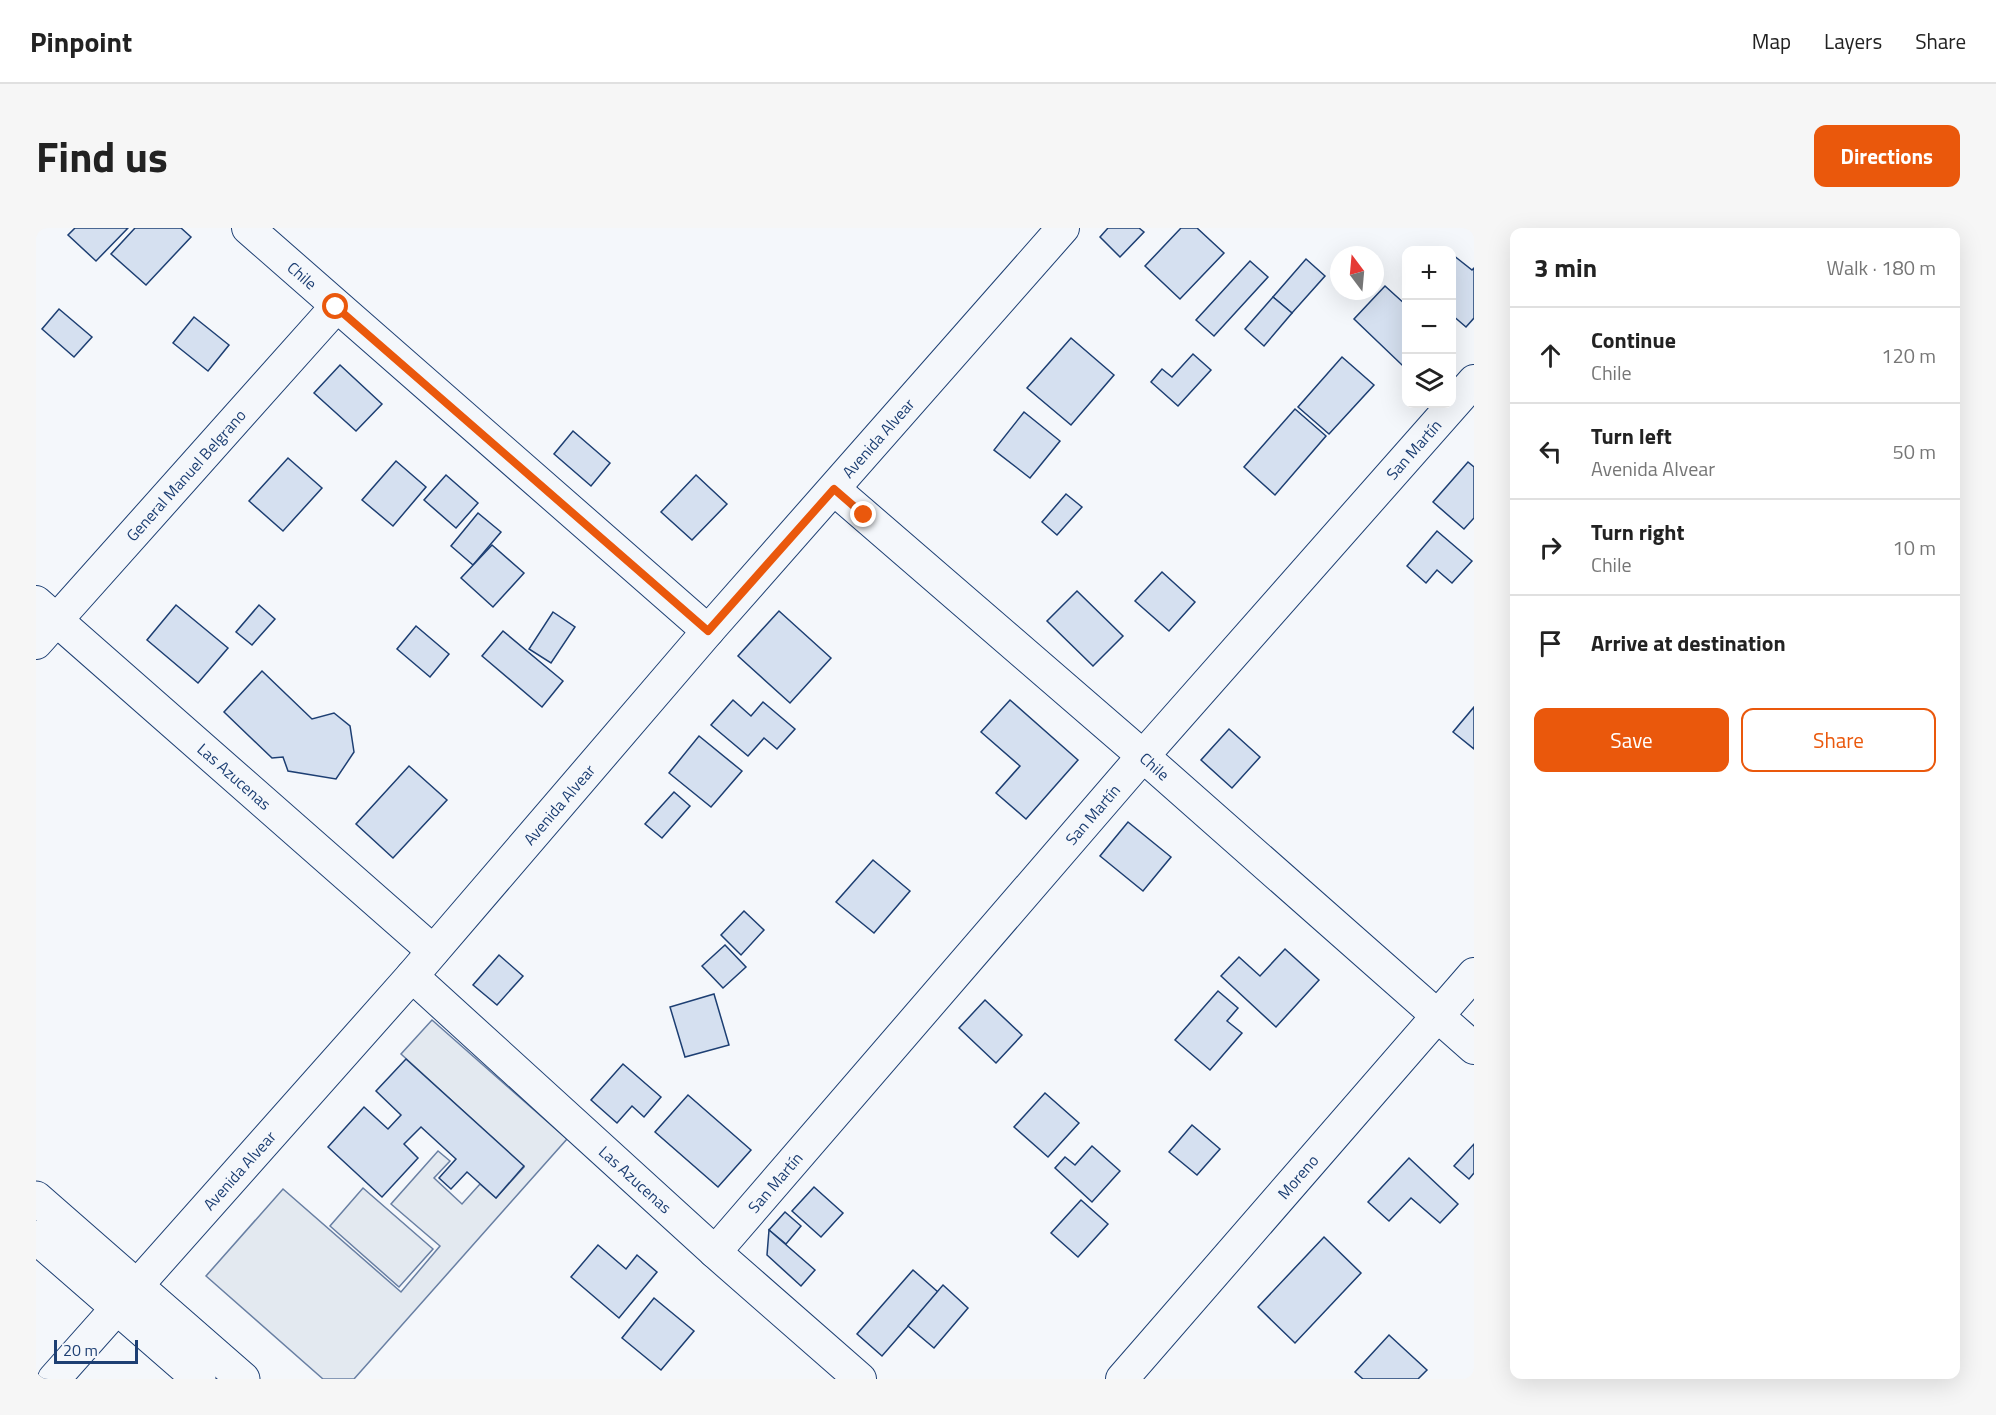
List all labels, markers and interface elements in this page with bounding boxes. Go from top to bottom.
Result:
text: Pinpoint [30,20,132,63]
text: Map [1752,25,1791,57]
text: Layers [1824,25,1882,57]
text: Share [1915,25,1966,57]
text: Find us [36,124,168,188]
button: Directions [1814,125,1960,187]
north arrow [1330,246,1384,300]
map controls [1402,246,1456,408]
button: + [1402,246,1456,300]
text: 3 min [1534,248,1597,287]
text: Walk · 180 m [1827,252,1936,283]
street label: Chile [282,256,322,295]
route start [322,293,348,319]
button: − [1402,300,1456,354]
text: Continue [1591,323,1676,357]
icon: ahead [1534,339,1567,372]
text: 120 m [1881,340,1936,371]
button: layers [1402,354,1456,408]
text: Chile [1591,357,1632,388]
street label: Avenida Alvear [836,392,920,483]
street label: General Manuel Belgrano [120,404,251,547]
street label: San Martín [1380,414,1447,485]
text: Turn left [1591,419,1672,453]
icon: left [1534,435,1567,468]
text: 50 m [1892,436,1936,467]
text: Avenida Alvear [1591,453,1715,484]
route end [850,501,876,527]
text: Turn right [1591,515,1685,549]
icon: right [1534,531,1567,564]
text: 10 m [1892,532,1936,563]
text: Chile [1591,549,1632,580]
text: Arrive at destination [1591,626,1786,660]
icon: arrive [1534,627,1567,660]
button: Save [1534,708,1729,772]
button: Share [1741,708,1936,772]
street label: Las Azucenas [192,737,276,815]
street label: Chile [1135,747,1175,786]
street label: Avenida Alvear [518,759,601,850]
street label: San Martín [1059,779,1126,850]
street label: Avenida Alvear [197,1125,282,1216]
street label: Las Azucenas [594,1140,677,1219]
street label: San Martín [742,1147,808,1218]
street label: Moreno [1272,1149,1324,1204]
scale bar [54,1337,138,1364]
text: 20 m [63,1338,98,1362]

